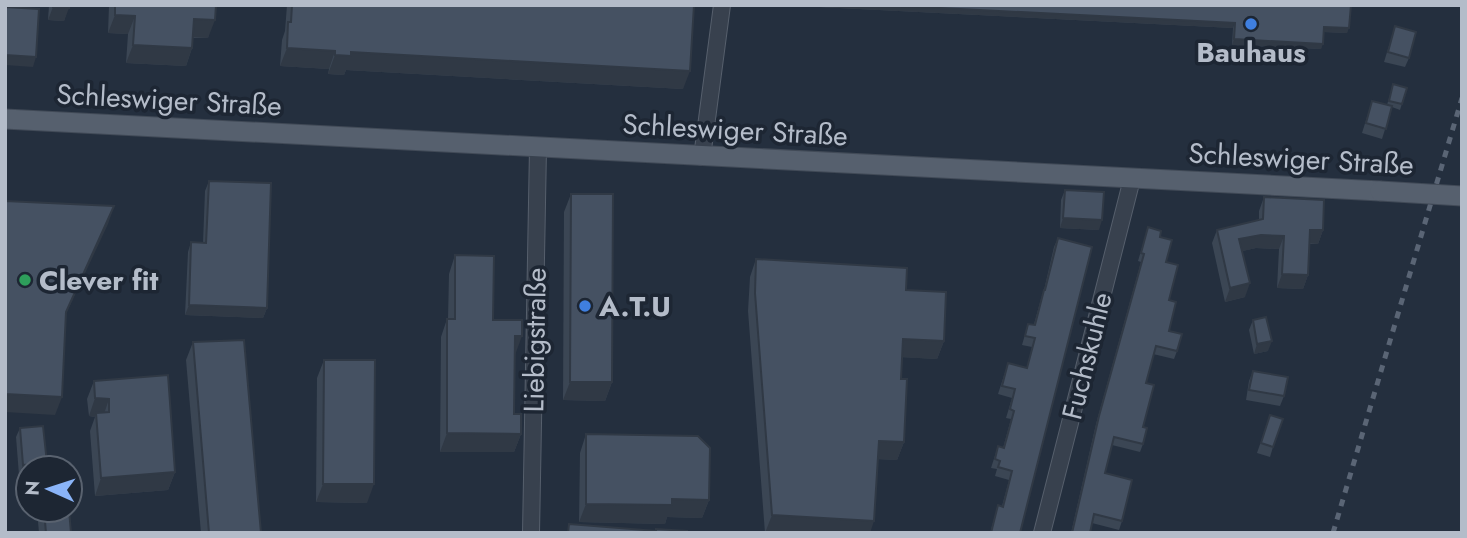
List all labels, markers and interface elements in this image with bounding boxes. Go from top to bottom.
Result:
marker: Bauhaus [1243,16,1259,32]
place label: Bauhaus [1196,32,1306,73]
street label: Schleswiger Straße [55,74,283,126]
street label: Schleswiger Straße [621,104,849,156]
street label: Schleswiger Straße [1187,133,1415,185]
place label: Clever fit [39,260,158,301]
street label: Liebigstraße [513,267,557,413]
marker: Clever fit [17,272,33,288]
place label: A.T.U [598,286,671,327]
street label: Fuchskuhle [1051,288,1123,424]
marker: A.T.U [577,298,593,314]
north arrow [14,454,84,524]
text: N [19,480,46,496]

